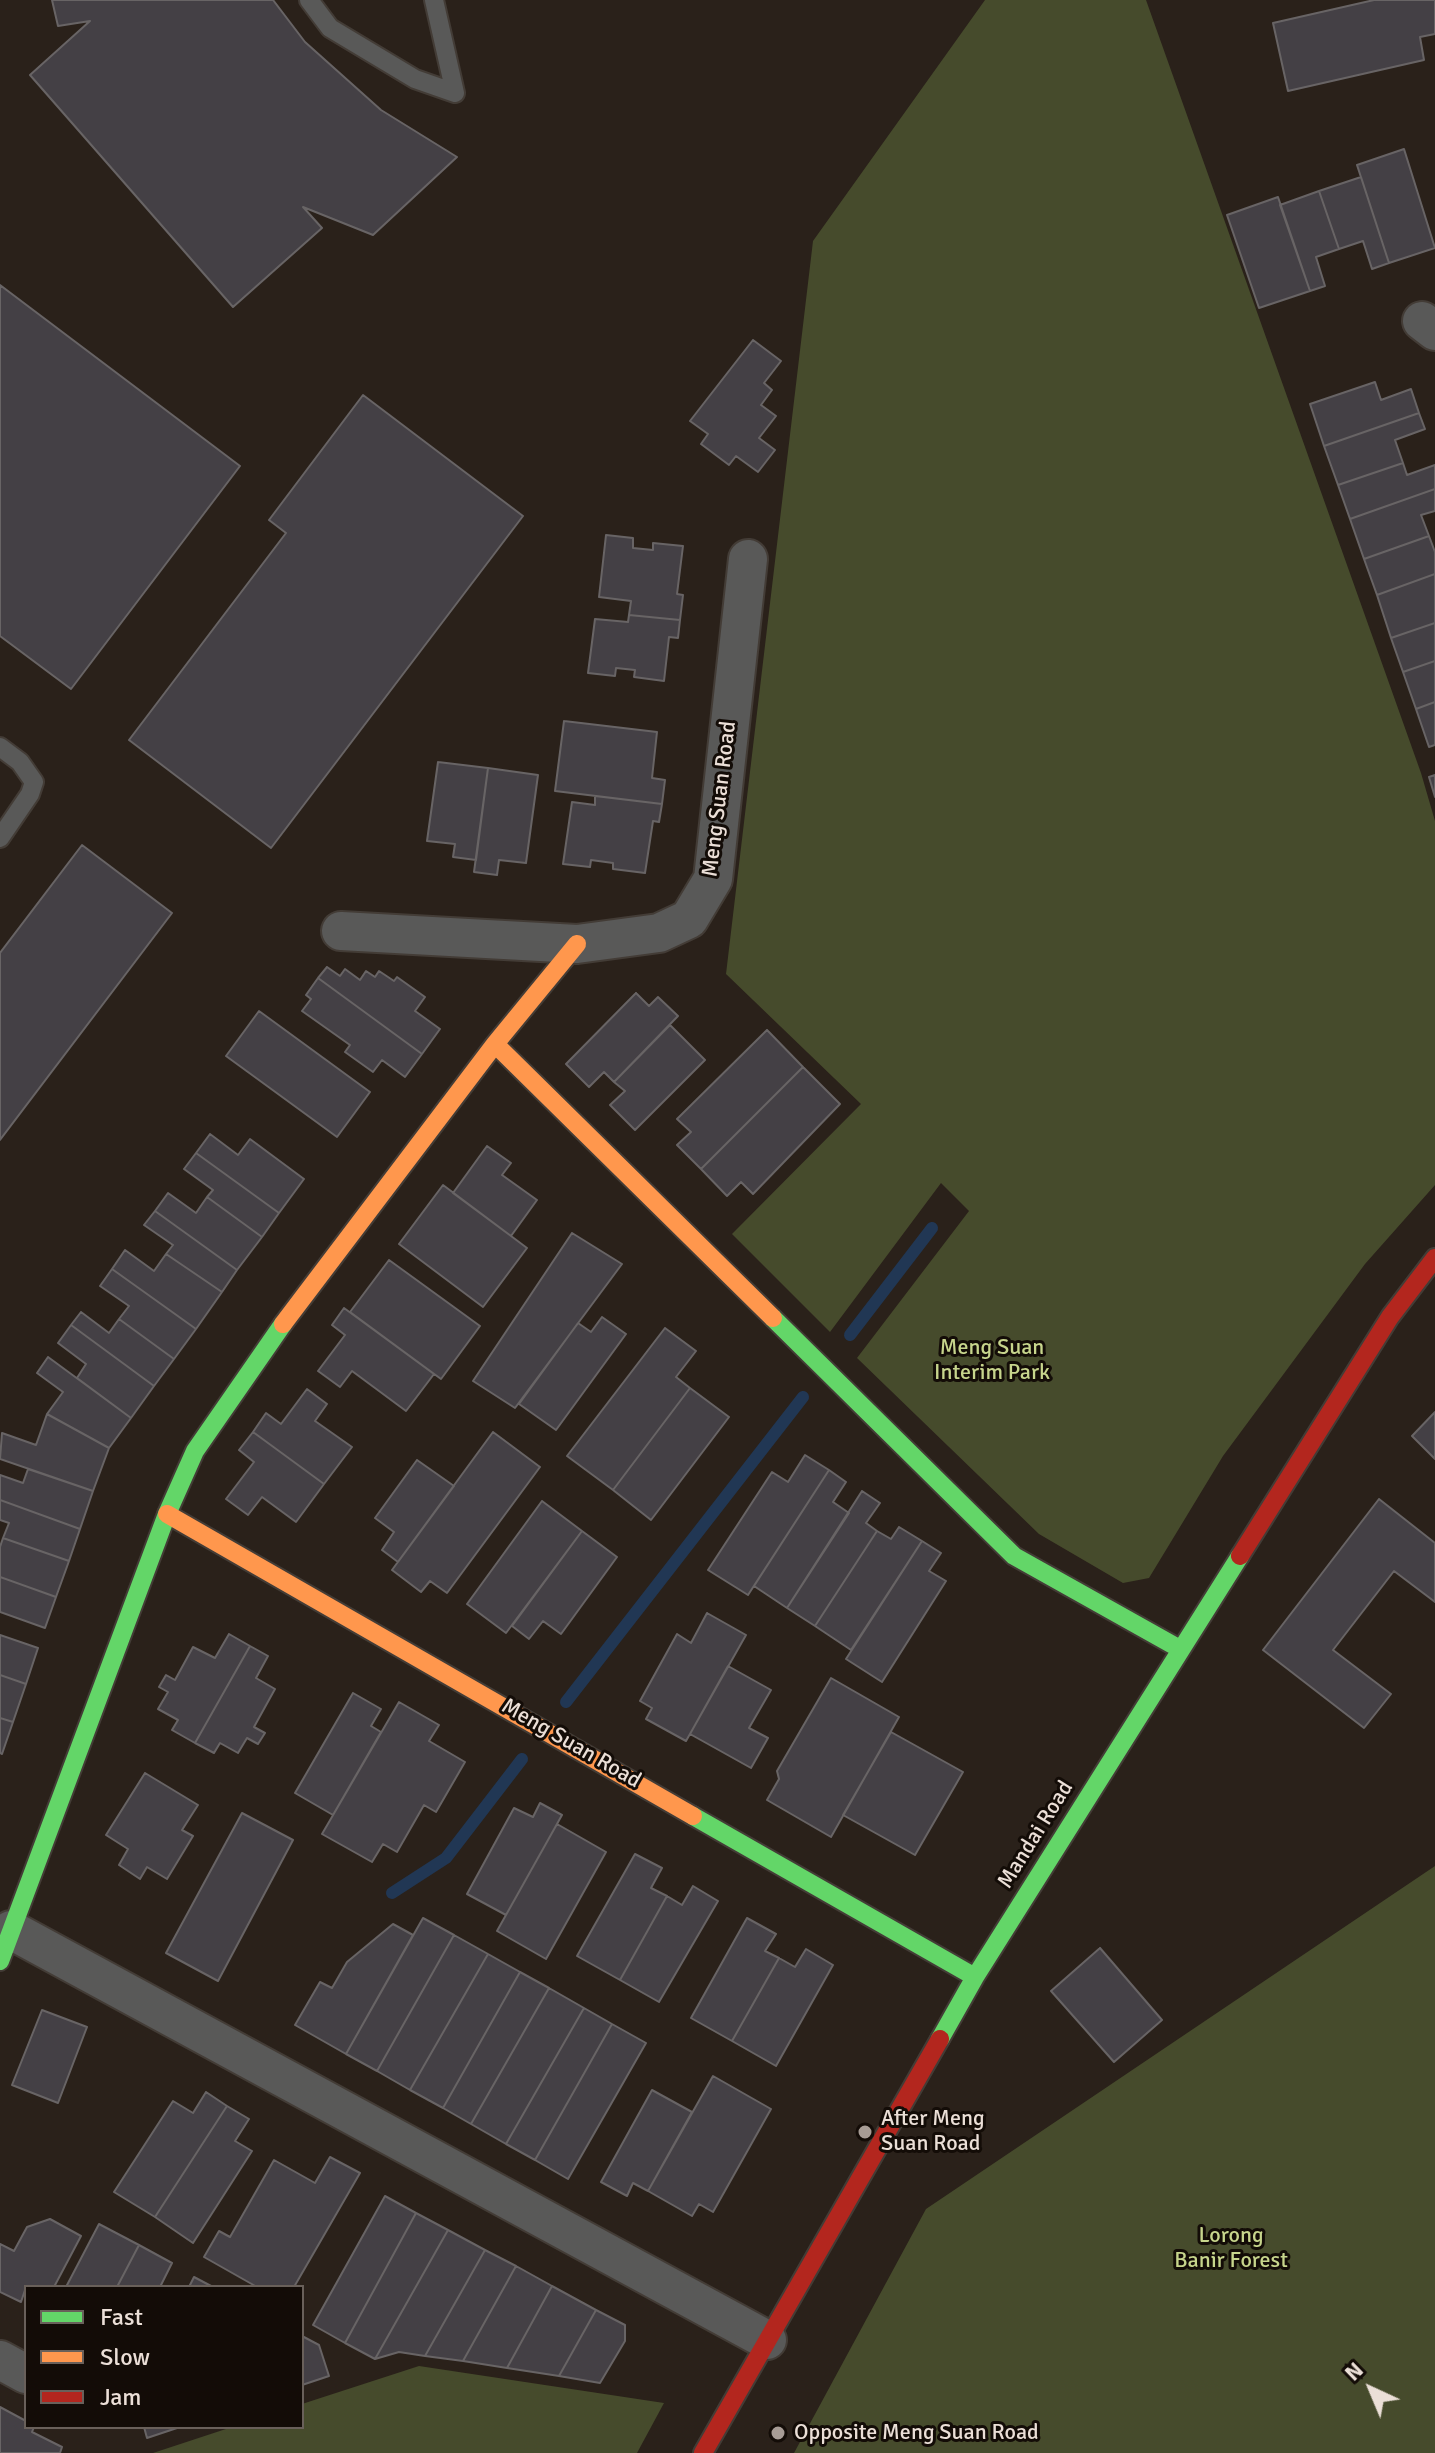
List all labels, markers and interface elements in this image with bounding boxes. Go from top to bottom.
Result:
street label: Meng Suan Road [697,720,743,878]
park label: Meng Suan Interim Park [934,1335,1050,1386]
street label: Meng Suan Road [497,1693,645,1795]
street label: Mandai Road [993,1776,1079,1894]
place label: After Meng Suan Road [881,2106,985,2158]
marker: After Meng Suan Road [856,2123,874,2141]
park label: Lorong Banir Forest [1174,2223,1288,2274]
legend [24,2285,304,2429]
text: Fast [100,2302,143,2332]
text: Slow [100,2342,150,2372]
north arrow [1331,2349,1411,2429]
text: N [1339,2356,1369,2386]
text: Jam [100,2382,141,2412]
place label: Opposite Meng Suan Road [794,2420,1039,2446]
marker: Opposite Meng Suan Road [769,2424,787,2442]

